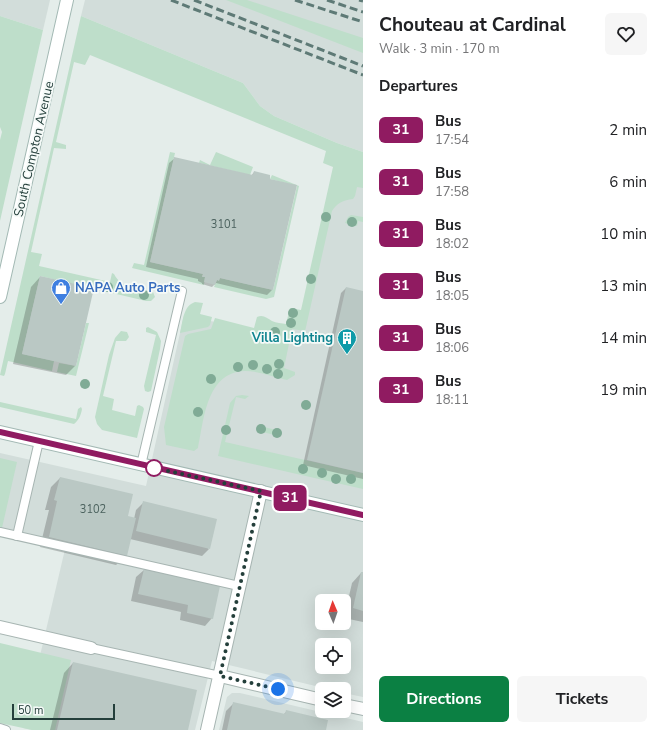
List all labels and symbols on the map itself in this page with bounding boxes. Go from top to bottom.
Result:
street label: South Compton Avenue [10,79,58,219]
house number: 3101 [211,217,237,232]
shop icon: NAPA Auto Parts [50,277,72,305]
place label: NAPA Auto Parts [75,279,180,297]
building icon: Villa Lighting [336,327,358,355]
place label: Villa Lighting [251,329,333,347]
unlabelled marker [145,459,163,477]
line badge: 31 [272,485,308,511]
house number: 3102 [80,502,106,517]
north arrow [315,594,351,630]
your location [268,679,288,699]
scale bar [12,702,115,721]

